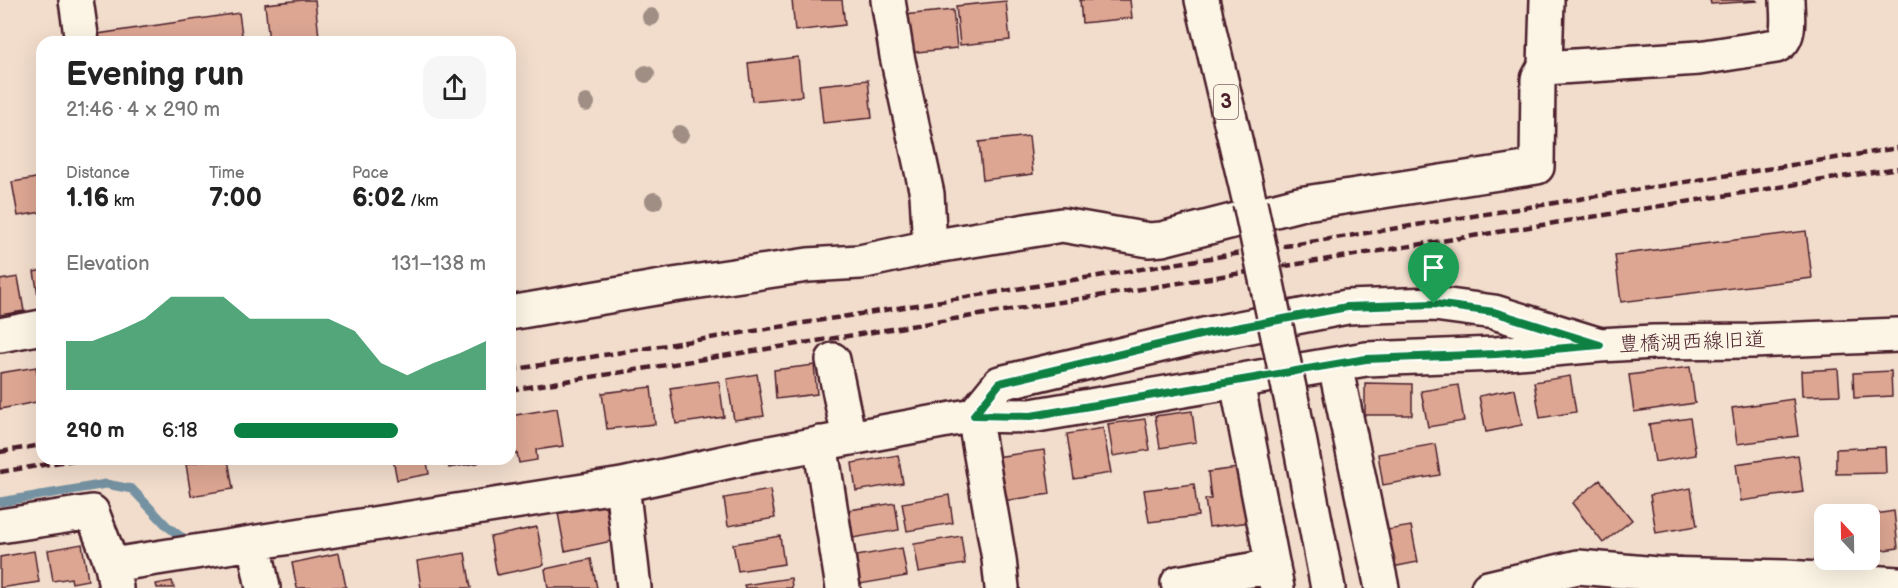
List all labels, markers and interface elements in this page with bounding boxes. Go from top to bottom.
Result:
text: Evening run [66,55,244,95]
button: share [423,56,486,119]
road number: 3 [1214,85,1238,119]
text: 21:46 · 4 × 290 m [66,98,220,122]
text: Distance [66,164,130,183]
text: Time [209,164,244,183]
text: Pace [352,164,388,183]
text: 1.16 [66,183,109,214]
text: 7:00 [209,183,262,214]
text: 6:02 [352,183,406,214]
text: km [109,192,135,211]
text: /km [406,192,438,211]
pin [1408,242,1459,304]
icon: arrive [1417,251,1450,284]
text: Elevation [66,252,149,276]
text: 131–138 m [391,252,486,276]
street label: 豊橋湖西線旧道 [1618,327,1766,357]
text: 290 m [66,419,125,443]
text: 6:18 [162,419,198,443]
north arrow [1814,504,1880,570]
map controls [1814,504,1880,570]

